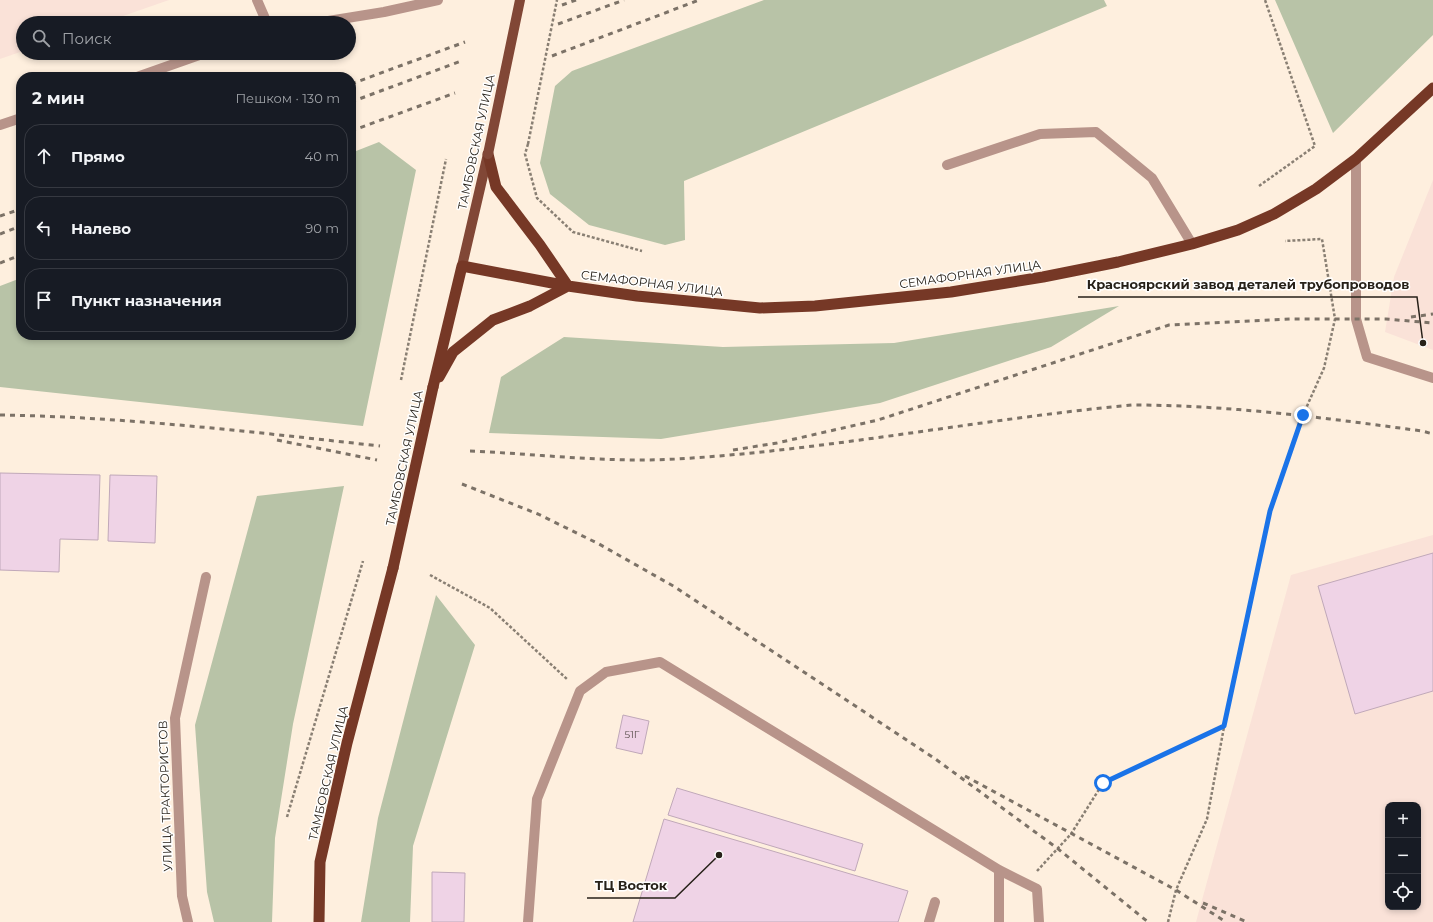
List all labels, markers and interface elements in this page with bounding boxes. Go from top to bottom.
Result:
search box [16,16,356,60]
icon: search [30,27,52,49]
text: Поиск [62,29,111,48]
street label: ТАМБОВСКАЯ УЛИЦА [454,73,498,211]
text: 2 мин [32,88,85,108]
text: Пешком · 130 m [235,90,340,106]
icon: ahead [33,145,55,167]
text: Прямо [71,147,125,166]
text: 40 m [305,148,339,164]
icon: left [33,217,55,239]
text: Налево [71,219,131,238]
text: 90 m [305,220,339,236]
street label: СЕМАФОРНАЯ УЛИЦА [898,257,1042,291]
street label: СЕМАФОРНАЯ УЛИЦА [580,267,724,299]
callout: Красноярский завод деталей трубопроводов [1078,272,1417,297]
text: Красноярский завод деталей трубопроводов [1087,276,1409,292]
icon: arrive [33,289,55,311]
text: Пункт назначения [71,291,222,310]
street label: ТАМБОВСКАЯ УЛИЦА [382,389,426,527]
route end [1294,406,1312,424]
street label: ТАМБОВСКАЯ УЛИЦА [305,704,351,842]
street label: УЛИЦА ТРАКТОРИСТОВ [155,720,175,872]
house number: 51Г [625,728,640,741]
route start [1094,774,1112,792]
map controls [1385,802,1421,910]
button: + [1385,802,1421,838]
button: − [1385,838,1421,874]
callout: ТЦ Восток [587,873,675,898]
button: locate [1385,874,1421,910]
text: ТЦ Восток [595,877,668,893]

